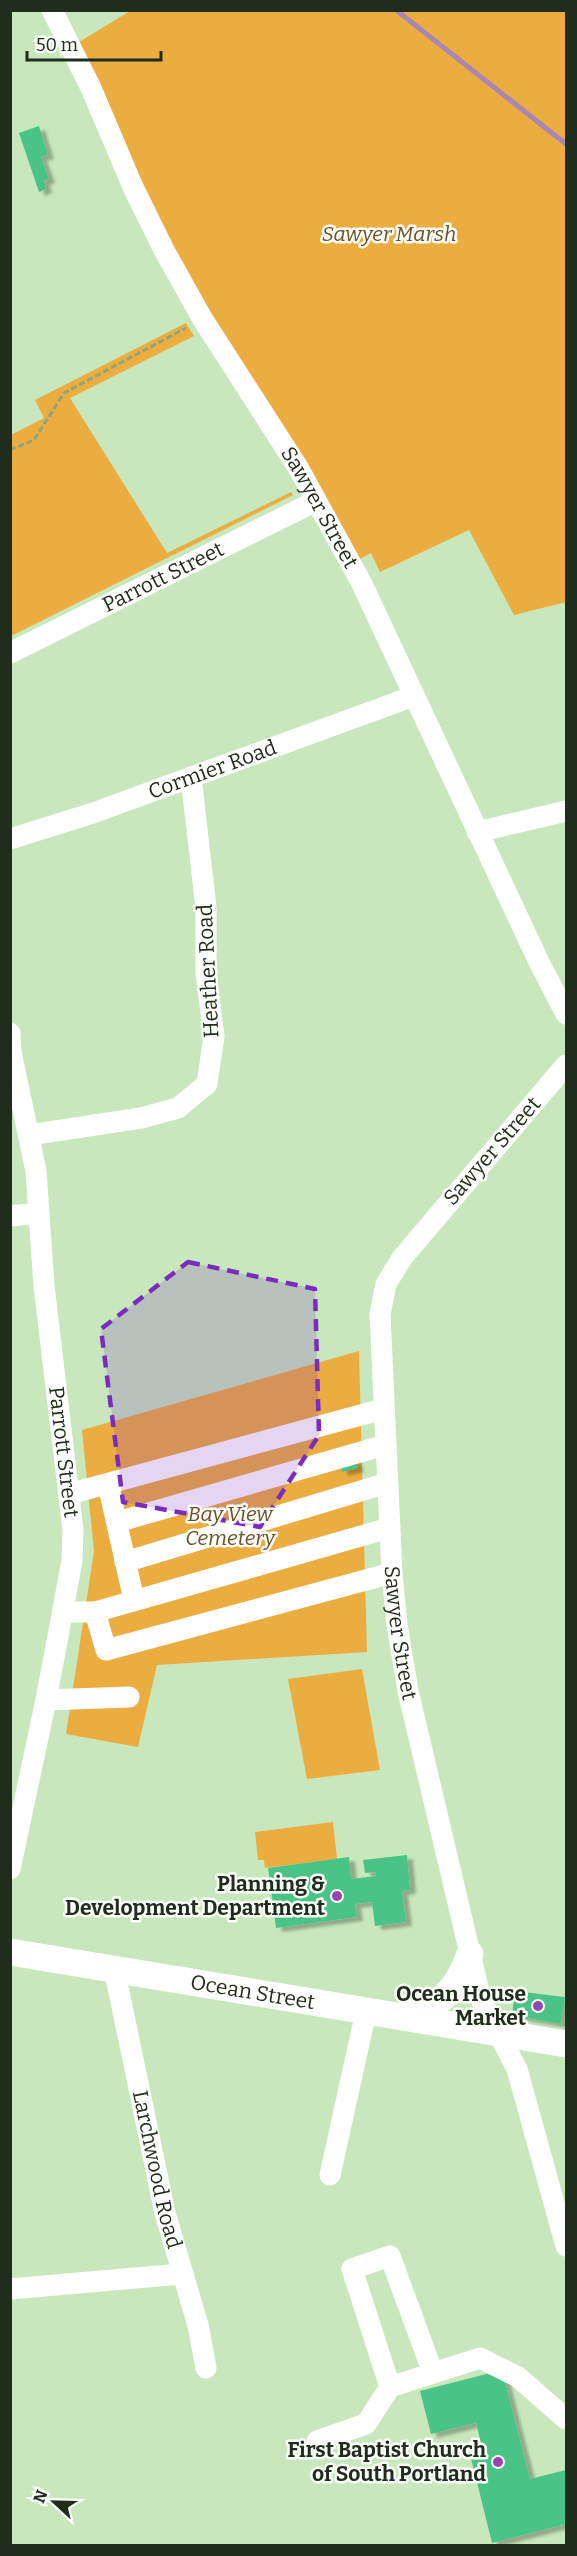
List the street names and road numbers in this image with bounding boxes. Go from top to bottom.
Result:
street label: Sawyer Street [275,442,364,573]
street label: Parrott Street [98,536,228,618]
street label: Cormier Road [145,734,280,805]
street label: Heather Road [192,903,224,1039]
street label: Sawyer Street [438,1091,546,1211]
street label: Parrott Street [43,1385,84,1519]
street label: Sawyer Street [379,1565,423,1703]
street label: Ocean Street [189,1969,317,2015]
street label: Larchwood Road [127,2088,188,2252]

